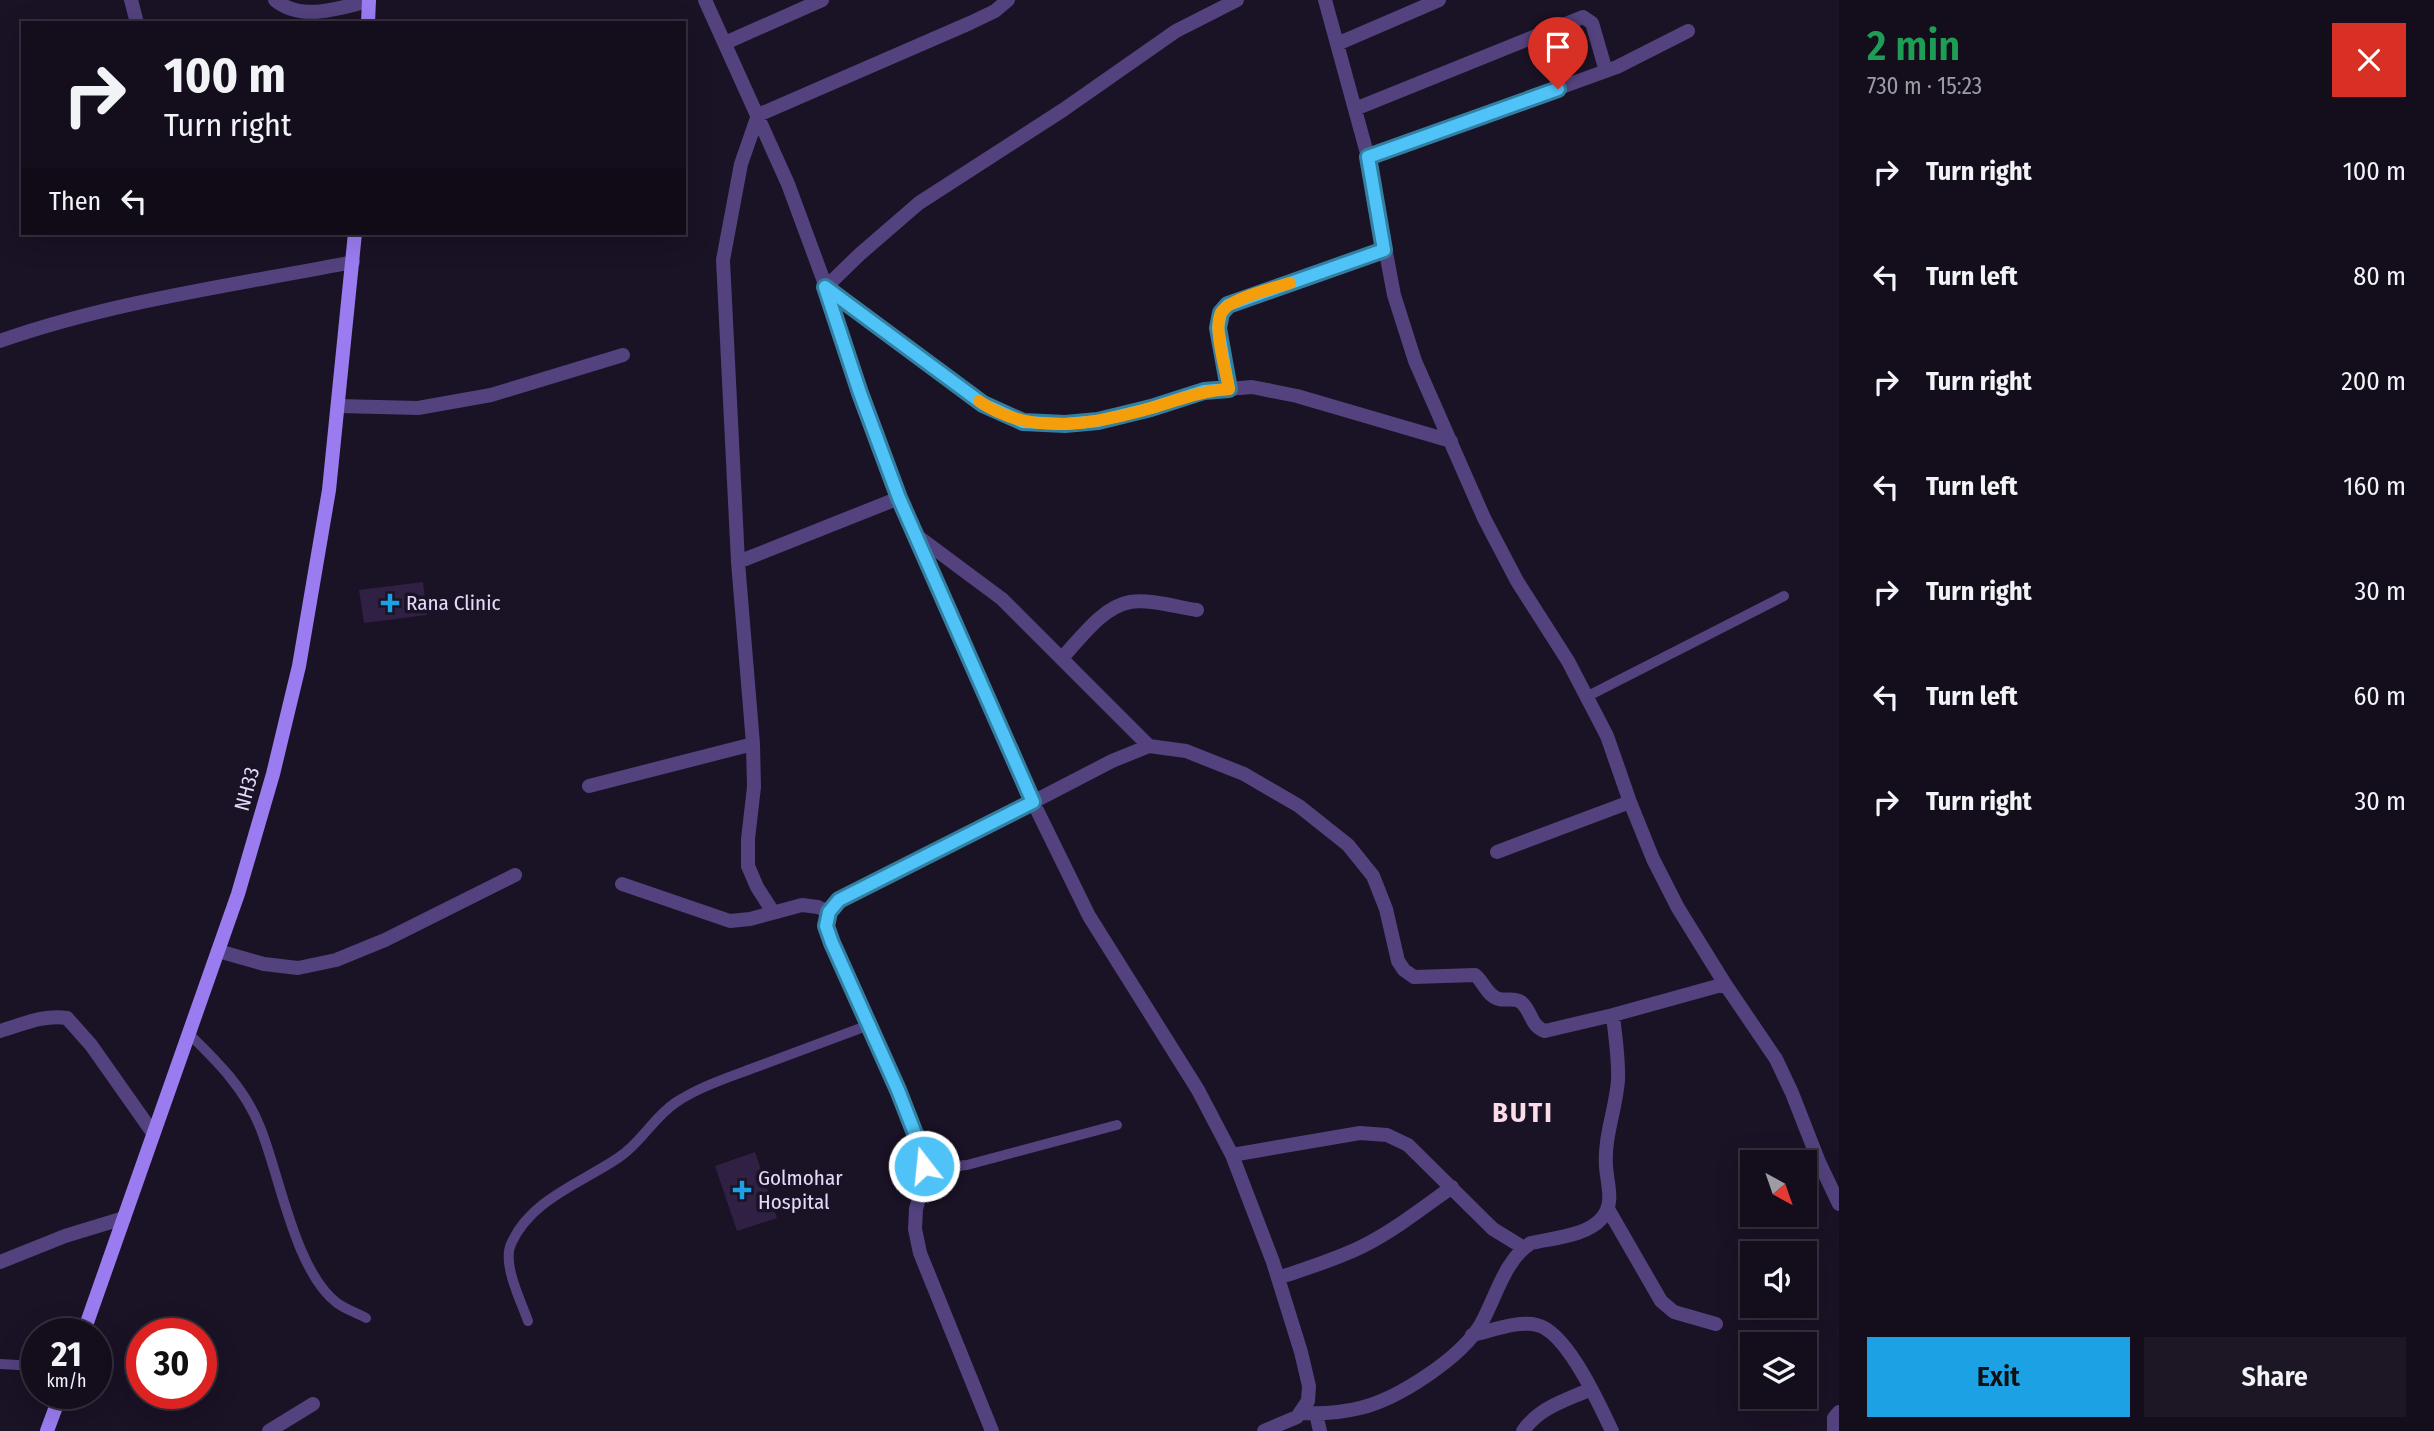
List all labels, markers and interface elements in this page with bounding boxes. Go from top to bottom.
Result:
pin [1528,17,1588,89]
text: 2 min [1867,21,1960,71]
button: close [2332,23,2406,97]
icon: arrive [1539,28,1577,66]
text: 100 m [164,46,286,105]
icon: right [49,49,140,140]
text: 730 m · 15:23 [1867,72,1982,100]
text: Turn right [164,106,291,144]
icon: right [1867,153,1905,191]
text: Turn right [1926,156,2032,187]
text: 100 m [2343,156,2406,187]
icon: left [115,182,153,220]
text: Then [49,186,101,217]
icon: left [1867,258,1905,296]
text: Turn left [1926,261,2018,292]
text: 80 m [2353,261,2406,292]
icon: right [1867,363,1905,401]
text: Turn right [1926,366,2032,397]
text: 200 m [2341,366,2406,397]
icon: left [1867,468,1905,506]
text: Turn left [1926,471,2018,502]
text: 160 m [2343,471,2406,502]
icon: right [1867,573,1905,611]
text: Turn right [1926,576,2032,607]
text: 30 m [2355,576,2406,607]
place label: Rana Clinic [406,590,500,616]
marker: Rana Clinic [380,593,400,613]
icon: left [1867,678,1905,716]
text: Turn left [1926,681,2018,712]
text: 60 m [2353,681,2406,712]
street label: NH33 [229,764,265,814]
icon: right [1867,783,1905,821]
text: Turn right [1926,786,2032,817]
text: 30 m [2355,786,2406,817]
district label: BUTI [1492,1096,1554,1129]
position arrow [887,1129,961,1203]
north arrow [1740,1150,1816,1227]
map controls [1740,1150,1817,1409]
place label: Golmohar Hospital [758,1165,843,1215]
marker: Golmohar Hospital [732,1180,752,1200]
button: sound [1740,1241,1817,1318]
speed limit sign: 30 [126,1318,217,1409]
button: layers [1740,1332,1817,1409]
text: 21 [51,1333,82,1375]
button: Exit [1867,1337,2130,1417]
button: Share [2144,1337,2406,1417]
text: km/h [46,1370,87,1392]

